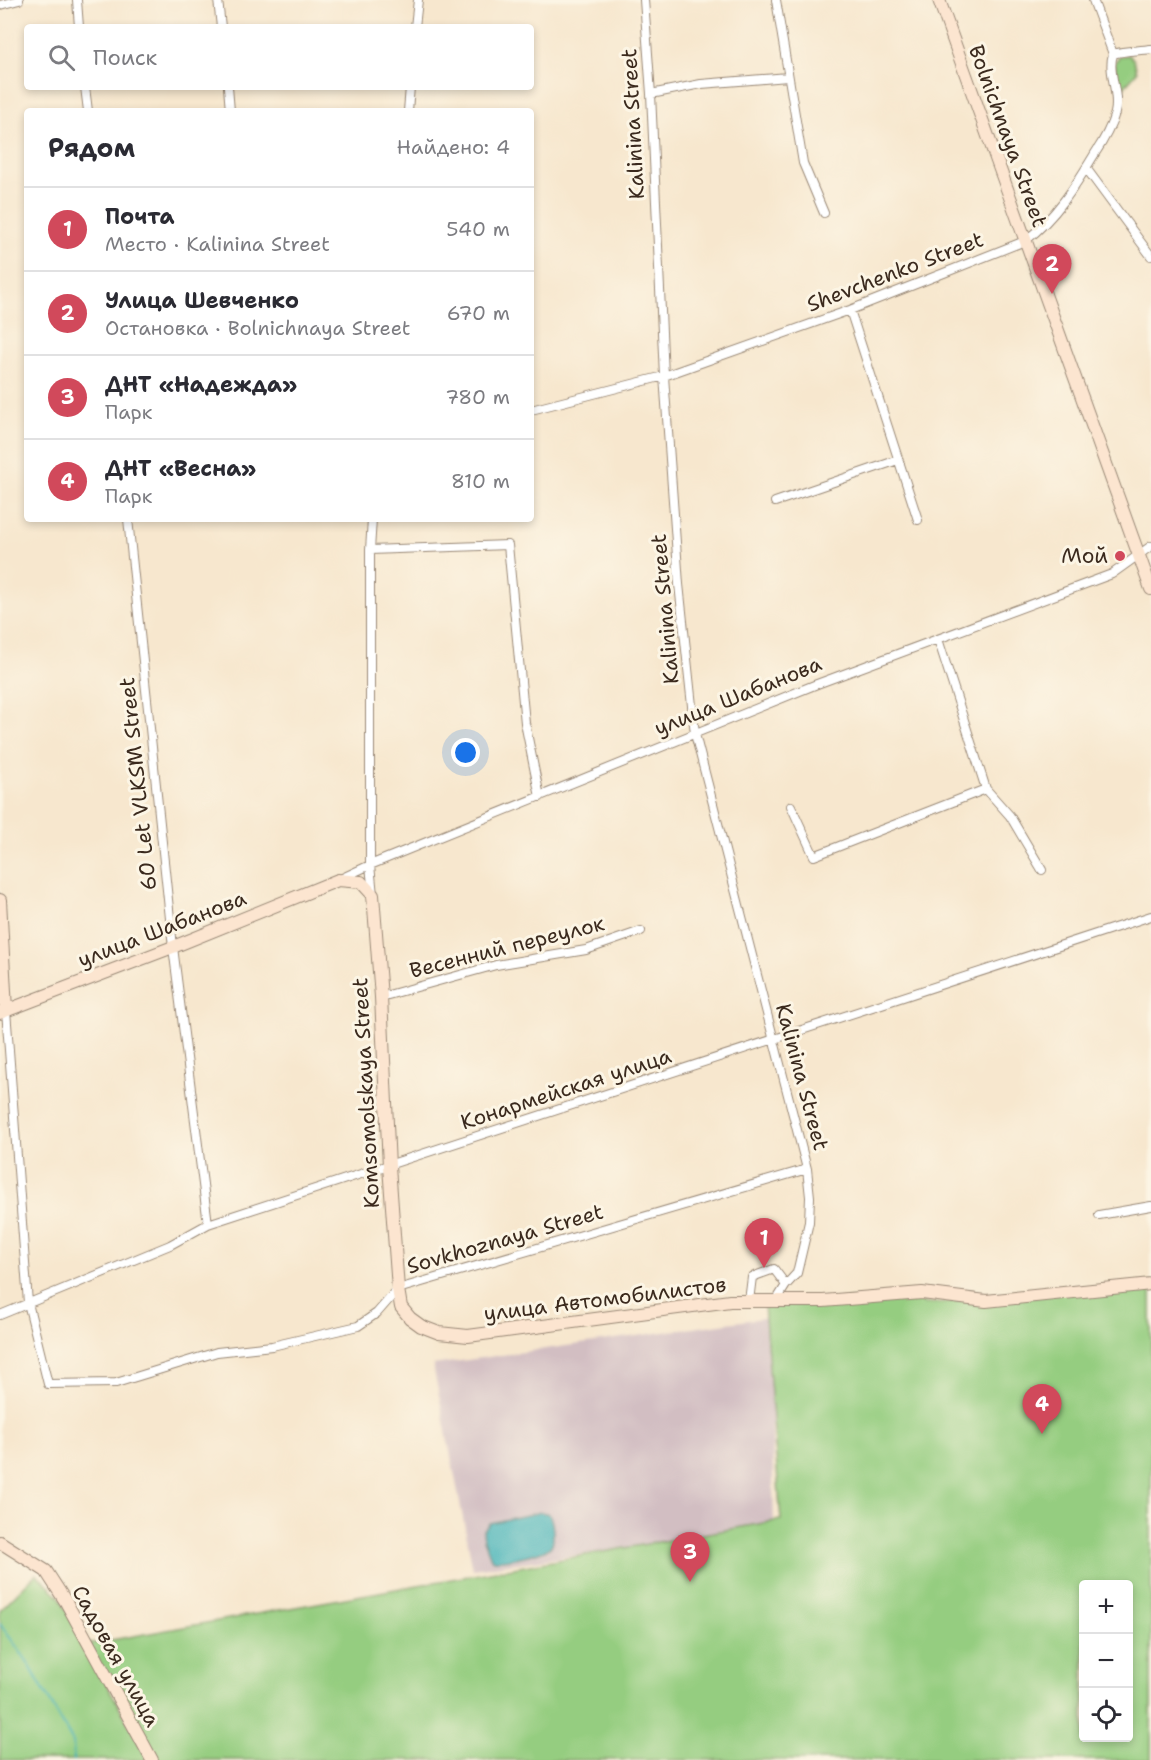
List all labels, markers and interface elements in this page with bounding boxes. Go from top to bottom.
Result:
search box [24,24,534,90]
icon: search [45,41,78,74]
street label: Bolnichnaya Street [962,41,1054,231]
text: Поиск [93,43,157,72]
street label: Kalinina Street [615,48,651,200]
text: Рядом [48,130,135,165]
text: Найдено: 4 [397,134,510,160]
text: Почта [105,202,175,231]
text: 1 [63,216,72,242]
text: 540 m [446,216,510,242]
street label: Shevchenko Street [803,225,987,319]
text: Место · Kalinina Street [105,231,330,257]
pin: 2 [1032,244,1072,294]
text: Улица Шевченко [105,286,299,315]
text: 2 [61,300,75,326]
text: 670 m [447,300,510,326]
text: Остановка · Bolnichnaya Street [105,315,411,341]
text: ДНТ «Надежда» [105,370,297,399]
text: 3 [61,384,75,410]
text: 780 m [445,384,510,410]
text: Парк [105,399,152,425]
text: ДНТ «Весна» [105,454,256,483]
text: 4 [61,468,75,494]
text: 810 m [451,468,510,494]
text: Парк [105,483,152,509]
street label: Kalinina Street [644,533,686,685]
place label: Мой [1061,542,1108,570]
marker: Мой [1113,549,1127,563]
street label: улица Шабанова [650,650,826,742]
street label: 60 Let VLKSM Street [113,676,163,892]
your location [451,738,480,767]
street label: улица Шабанова [74,884,250,974]
street label: Весенний переулок [407,909,607,985]
street label: Komsomolskaya Street [346,977,386,1209]
street label: Kalinina Street [769,1001,835,1153]
street label: Конармейская улица [457,1042,675,1136]
street label: Sovkhoznaya Street [404,1198,606,1280]
pin: 1 [744,1218,783,1268]
street label: улица Автомобилистов [482,1270,728,1328]
pin: 4 [1022,1384,1062,1434]
pin: 3 [670,1532,710,1582]
street label: Садовая улица [66,1580,166,1732]
map controls [1079,1580,1133,1742]
button: + [1079,1580,1133,1634]
button: − [1079,1634,1133,1688]
button: locate [1079,1688,1133,1742]

